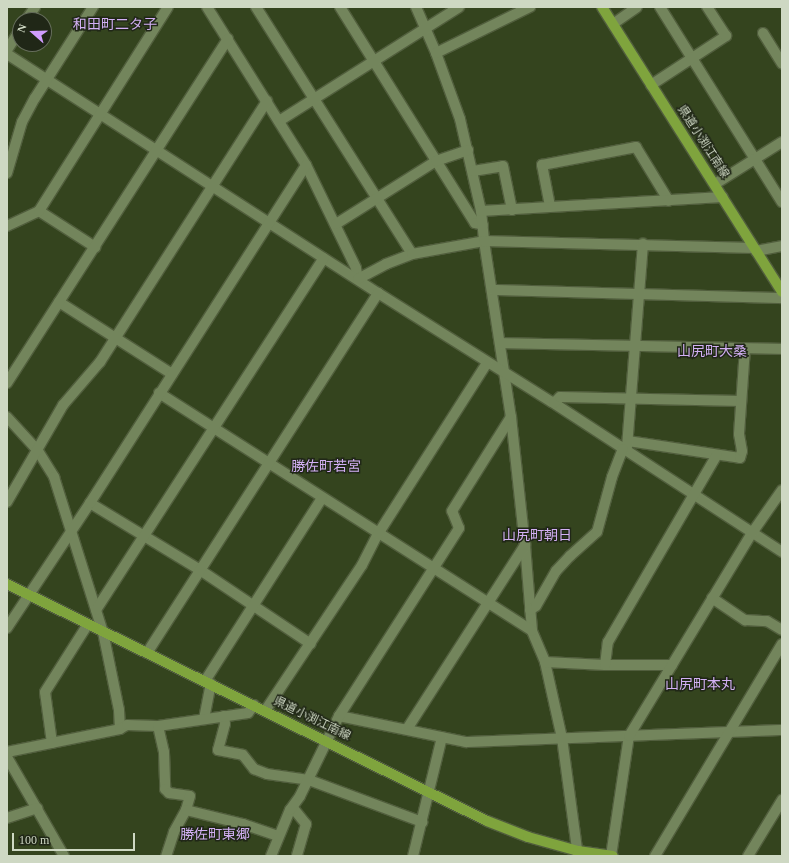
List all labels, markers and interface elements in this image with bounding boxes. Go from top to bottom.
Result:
north arrow [12,12,52,52]
district label: 和田町二タ子 [73,17,157,33]
text: N [15,22,29,34]
street label: 県道小渕江南線 [674,103,732,181]
district label: 山尻町大桑 [677,344,747,360]
district label: 勝佐町若宮 [291,459,361,475]
district label: 山尻町朝日 [502,528,572,544]
district label: 山尻町本丸 [665,677,735,693]
street label: 県道小渕江南線 [271,694,353,744]
scale bar [14,825,137,851]
district label: 勝佐町東郷 [180,827,250,843]
text: 100 m [19,833,49,847]

